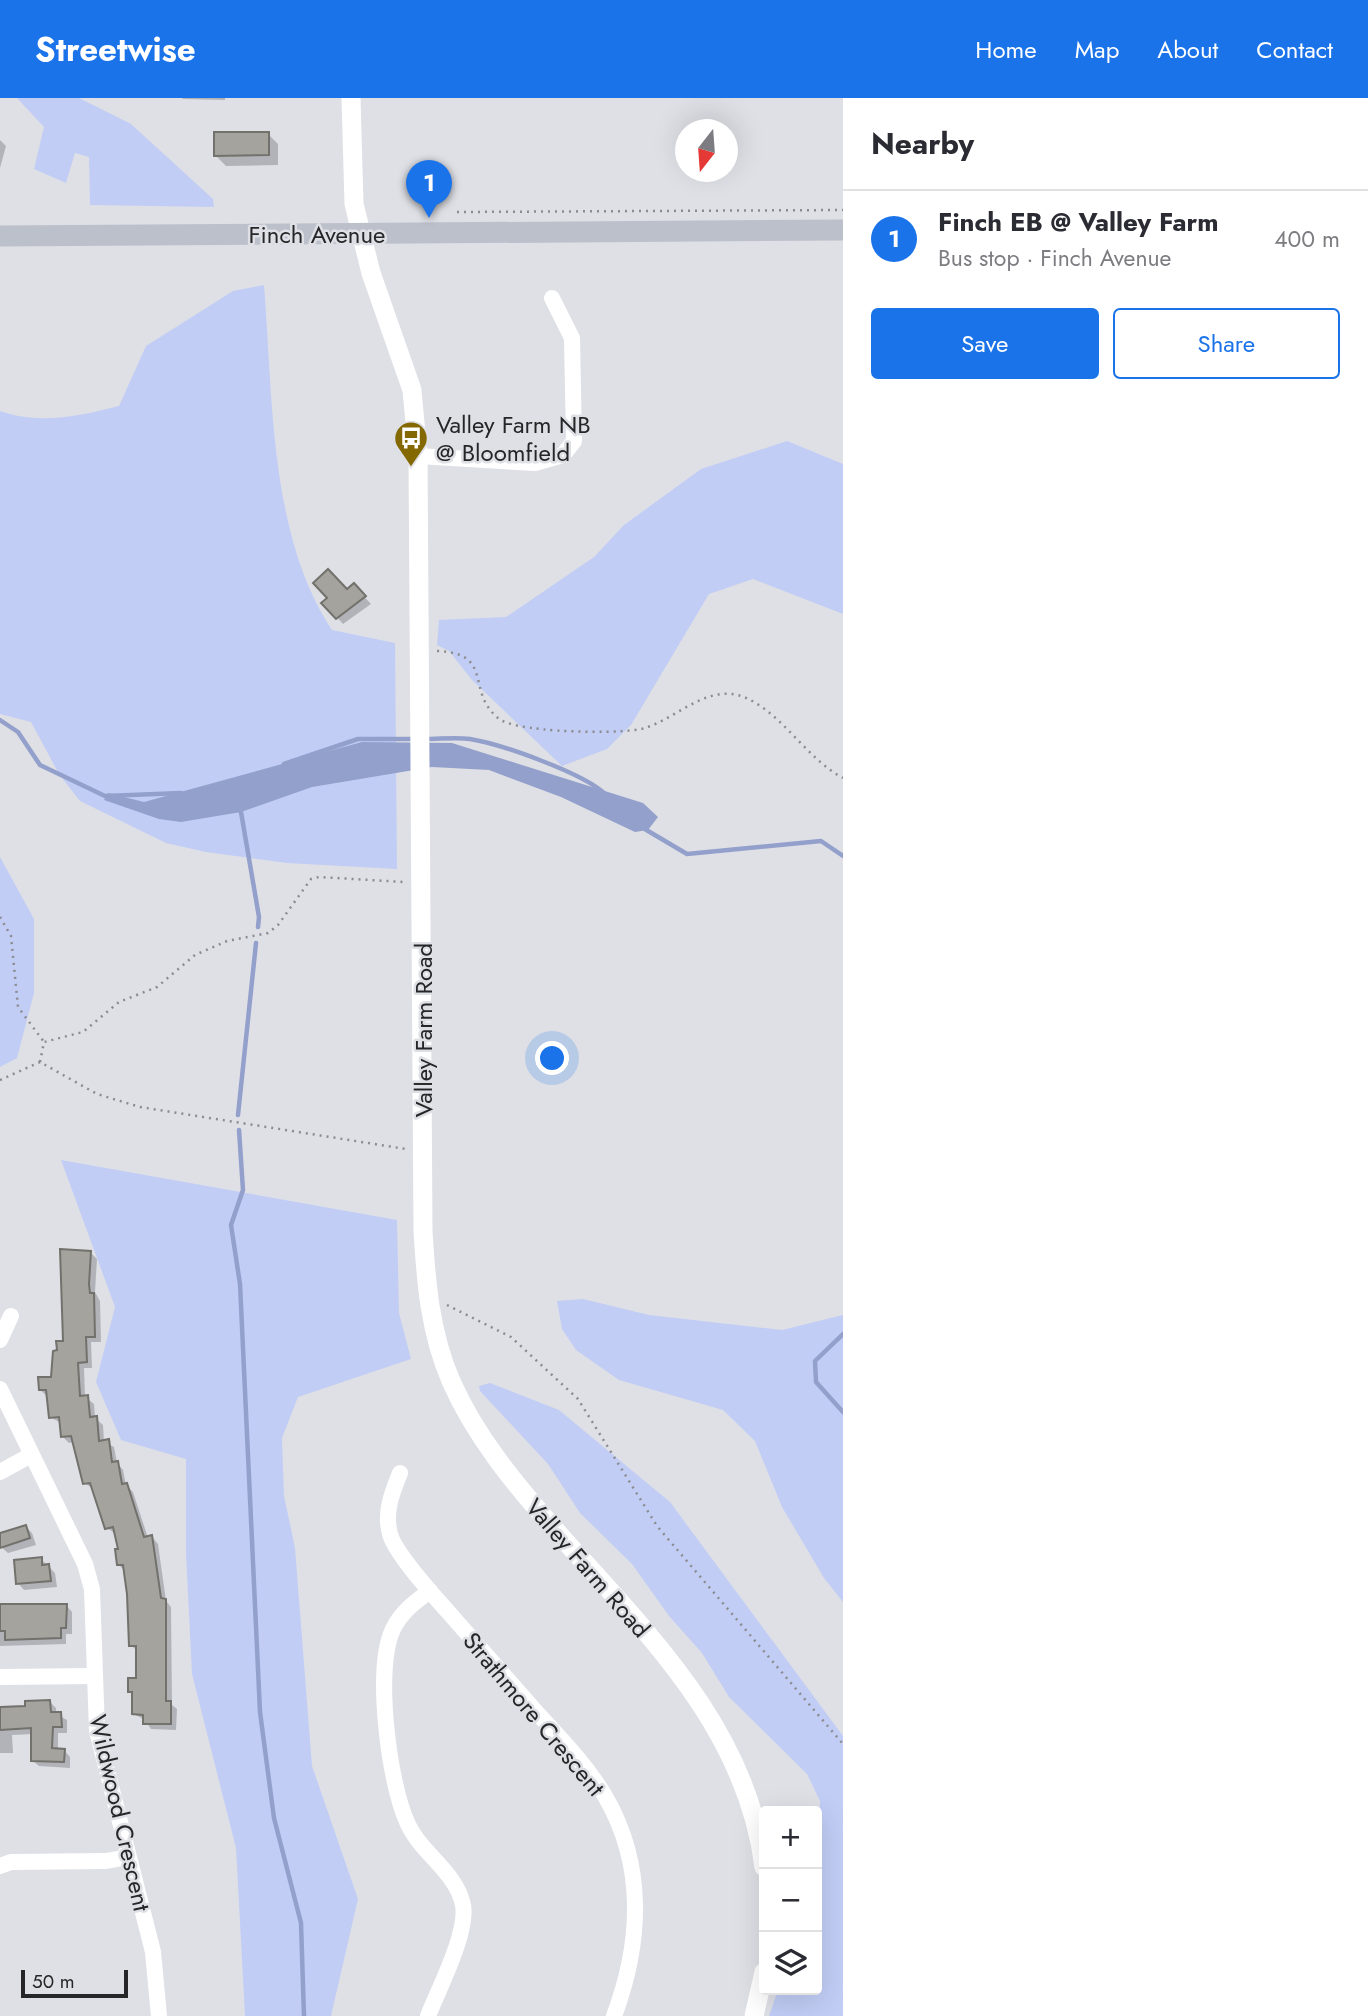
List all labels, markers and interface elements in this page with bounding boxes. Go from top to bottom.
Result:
text: Streetwise [35,26,196,73]
text: Home [975,32,1037,67]
text: Map [1075,32,1119,67]
text: About [1157,32,1218,67]
text: Contact [1256,32,1333,67]
north arrow [675,119,738,182]
text: Nearby [871,122,974,165]
pin: 1 [406,160,452,218]
text: Finch EB @ Valley Farm [938,203,1219,241]
street label: Finch Avenue [249,217,385,252]
text: 1 [888,222,900,256]
text: 400 m [1274,222,1340,256]
text: Bus stop · Finch Avenue [938,241,1171,275]
button: Save [871,308,1099,379]
button: Share [1113,308,1340,379]
place label: Valley Farm NB @ Bloomfield [436,407,591,470]
bus stop icon: Valley Farm NB @ Bloomfield [392,419,430,468]
street label: Valley Farm Road [406,943,441,1117]
your location [535,1041,569,1075]
street label: Valley Farm Road [518,1491,658,1645]
street label: Strathmore Crescent [455,1624,613,1804]
street label: Wildwood Crescent [80,1711,160,1915]
map controls [759,1806,822,1995]
button: + [759,1806,822,1869]
button: − [759,1869,822,1932]
button: layers [759,1932,822,1995]
scale bar [21,1967,128,1999]
text: 50 m [32,1968,75,1995]

